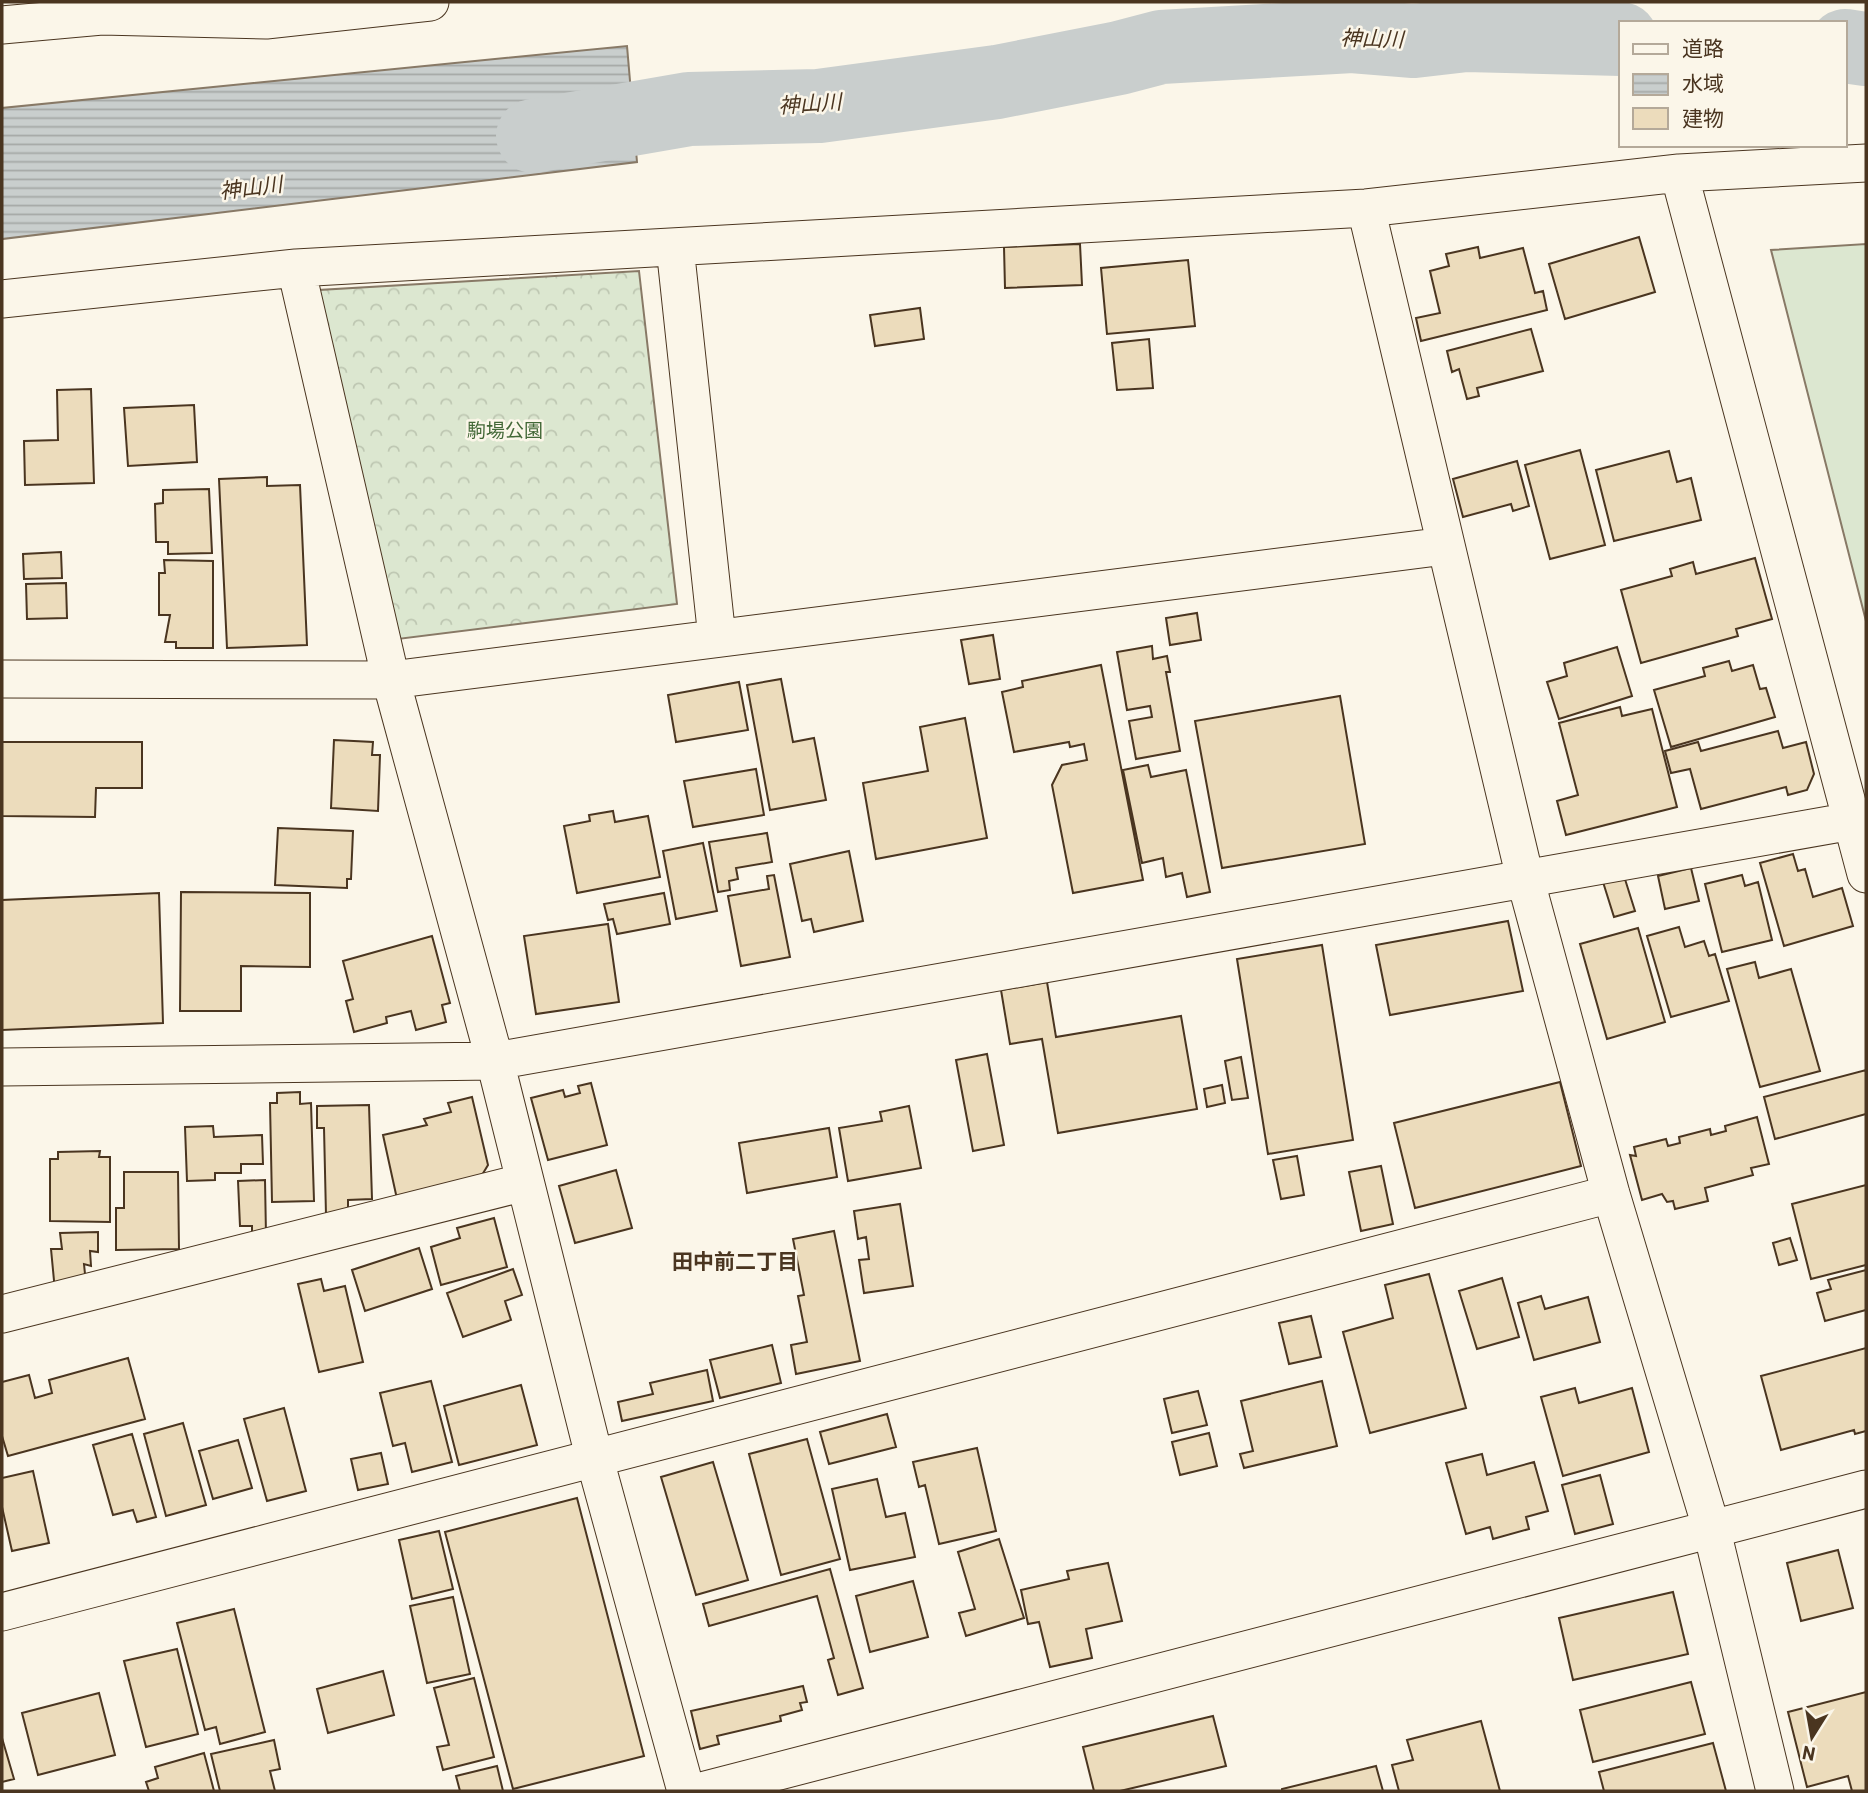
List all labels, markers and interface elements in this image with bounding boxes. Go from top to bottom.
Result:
legend [1619,21,1847,147]
water label: 神山川 [1340,24,1406,51]
text: 道路 [1682,35,1724,60]
text: 水域 [1682,70,1724,95]
water label: 神山川 [778,88,844,117]
text: 建物 [1682,105,1724,130]
water label: 神山川 [218,170,286,203]
park label: 駒場公園 [467,418,543,441]
district label: 田中前二丁目 [672,1248,798,1273]
north arrow [1777,1702,1847,1772]
text: N [1800,1742,1817,1767]

